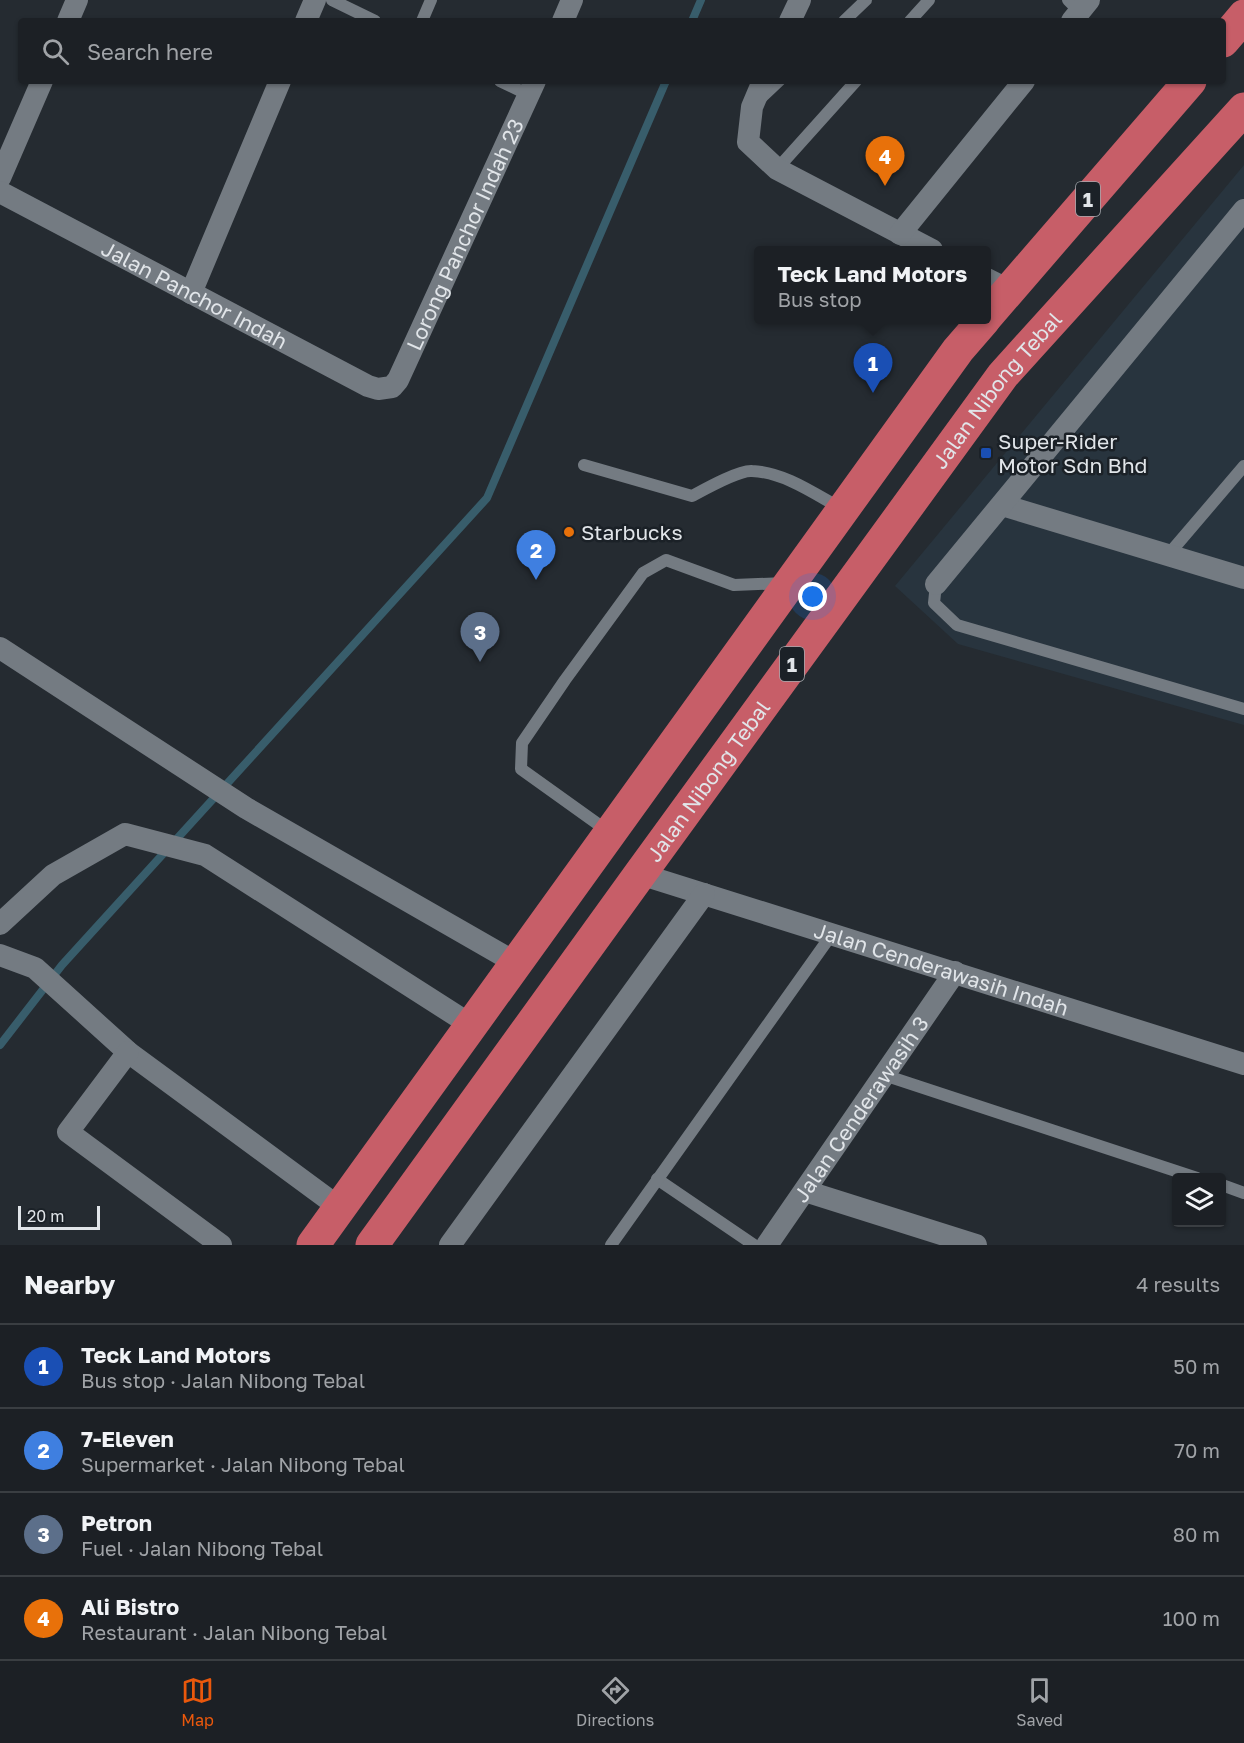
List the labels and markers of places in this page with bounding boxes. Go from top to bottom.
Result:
pin: 4 [866,136,904,186]
pin: 1 [854,344,892,393]
place label: Super-Rider Motor Sdn Bhd [998,428,1148,478]
marker: Super-Rider Motor Sdn Bhd [979,446,993,460]
place label: Starbucks [581,519,683,545]
marker: Starbucks [562,525,576,539]
pin: 2 [516,530,556,580]
pin: 3 [460,612,500,662]

